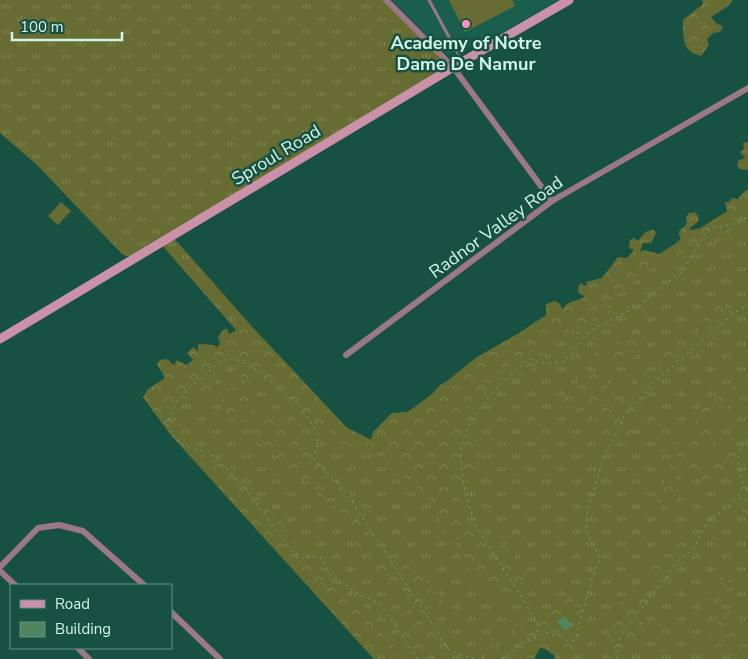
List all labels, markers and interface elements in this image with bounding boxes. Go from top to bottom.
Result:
scale bar [12,10,122,42]
text: 100 m [20,17,64,37]
marker: Academy of Notre Dame De Namur [460,18,472,30]
place label: Academy of Notre Dame De Namur [390,31,542,76]
street label: Sproul Road [227,119,325,191]
street label: Radnor Valley Road [424,170,568,284]
legend [10,584,172,649]
text: Road [55,594,90,614]
text: Building [55,619,111,639]

